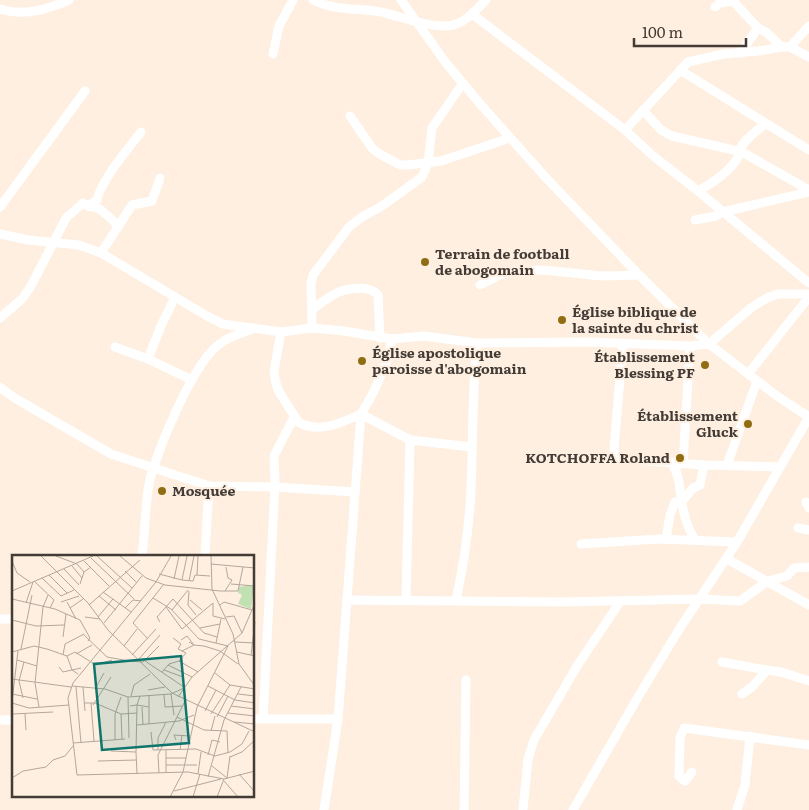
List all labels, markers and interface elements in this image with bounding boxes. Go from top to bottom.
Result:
scale bar [634,15,746,47]
text: 100 m [642,20,683,43]
place label: Terrain de football de abogomain [435,243,570,279]
marker: Terrain de football de abogomain [419,256,431,268]
place label: Église biblique de la sainte du christ [572,301,699,337]
marker: Église biblique de la sainte du christ [556,314,568,326]
place label: Église apostolique paroisse d'abogomain [372,342,527,378]
place label: Établissement Blessing PF [594,346,696,382]
marker: Église apostolique paroisse d'abogomain [356,355,368,367]
marker: Établissement Blessing PF [699,359,711,371]
place label: Établissement Gluck [637,405,739,441]
marker: Établissement Gluck [742,418,754,430]
place label: KOTCHOFFA Roland [525,447,670,467]
marker: KOTCHOFFA Roland [674,452,686,464]
place label: Mosquée [172,480,236,500]
marker: Mosquée [156,485,168,497]
inset map [12,555,255,798]

